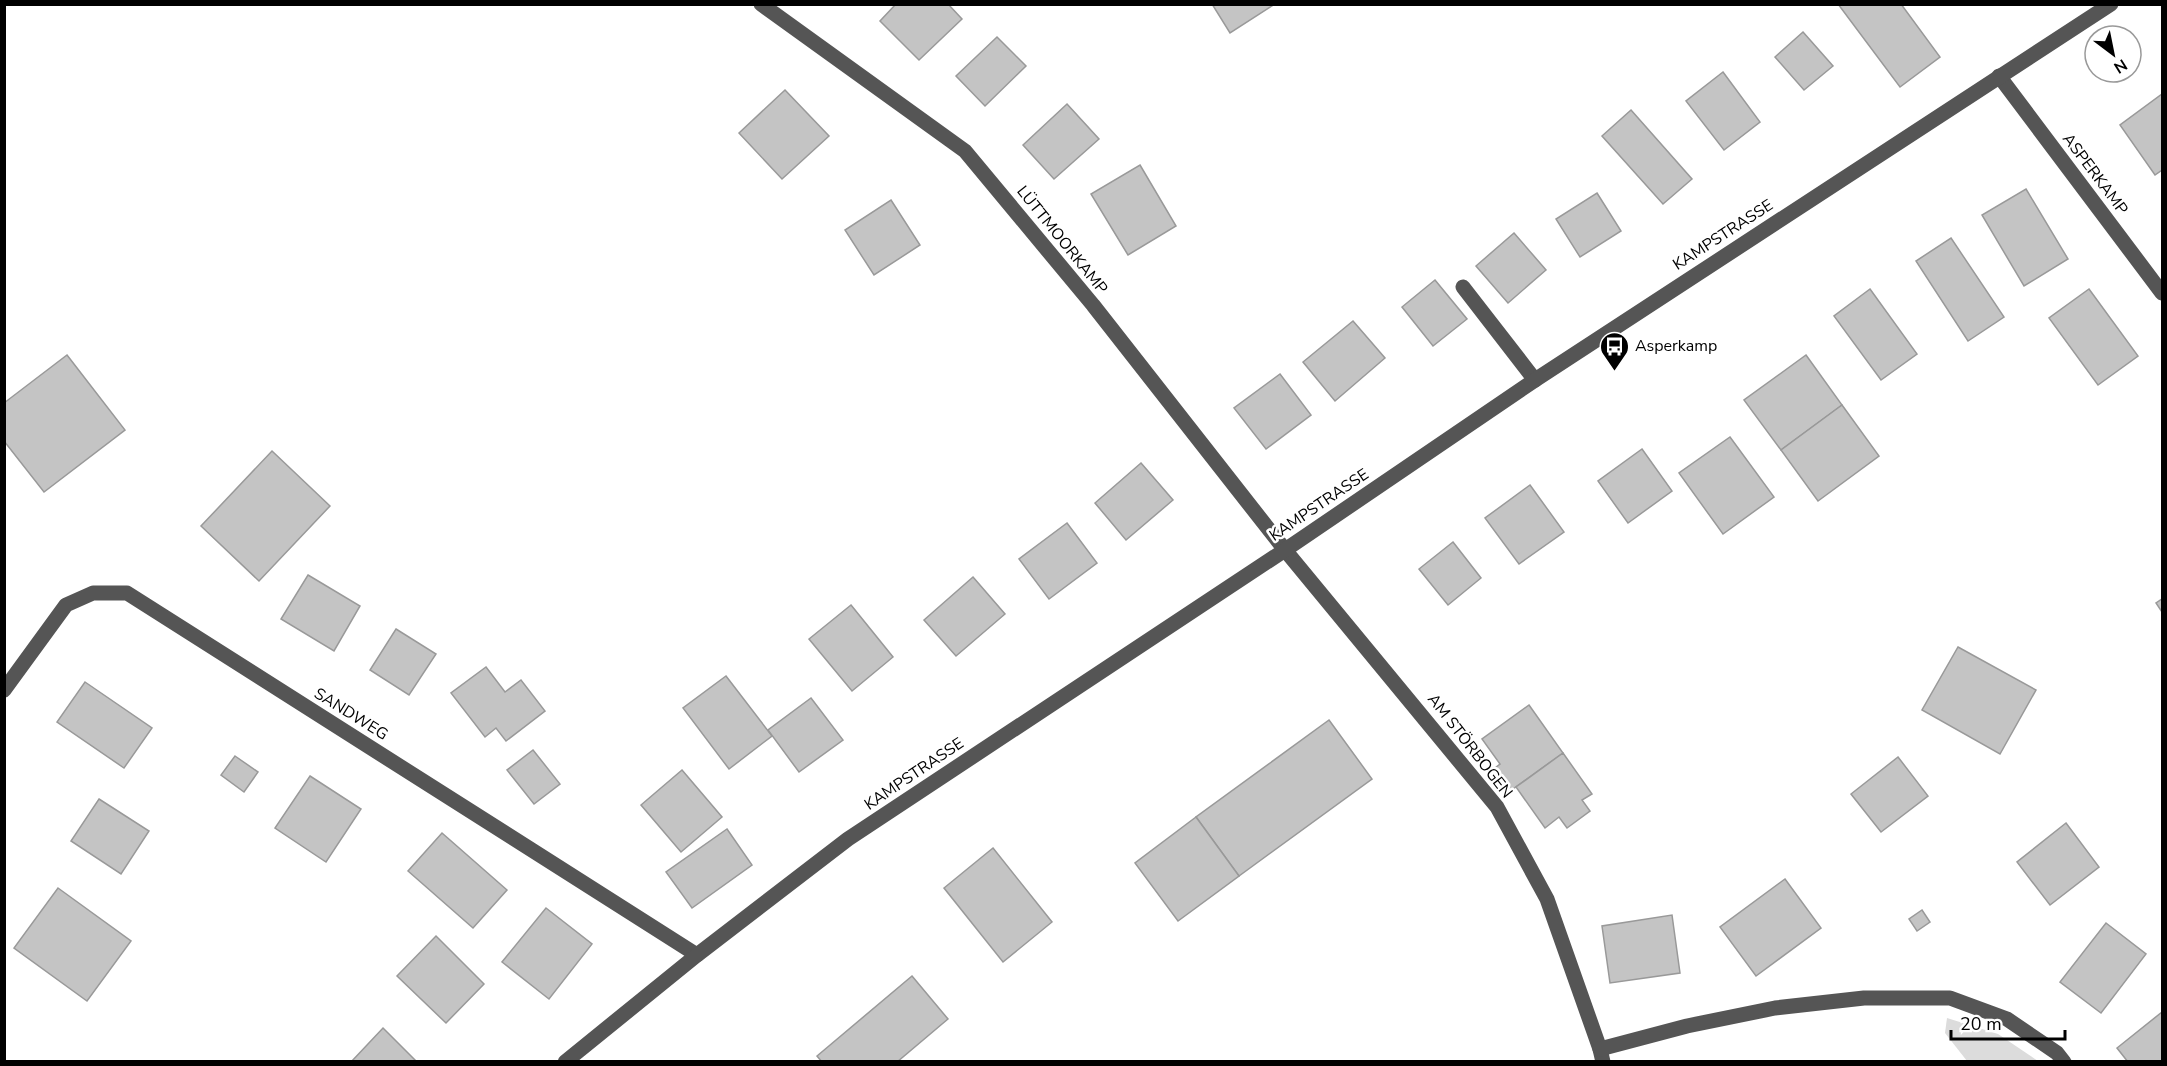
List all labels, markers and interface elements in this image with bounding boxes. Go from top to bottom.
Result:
north arrow [2083,24,2143,84]
text: N [2110,53,2131,78]
street label: ASPERKAMP [2057,129,2133,219]
street label: LÜTTMOORKAMP [1011,181,1113,299]
street label: KAMPSTRASSE [1669,194,1777,276]
bus stop icon: Asperkamp [1598,330,1630,372]
place label: Asperkamp [1635,335,1717,357]
street label: KAMPSTRASSE [1265,464,1373,546]
street label: SANDWEG [310,683,392,745]
street label: AM STÖRBOGEN [1422,689,1518,803]
street label: KAMPSTRASSE [860,733,968,815]
scale bar [1951,1003,2065,1041]
text: 20 m [1960,1012,2002,1036]

